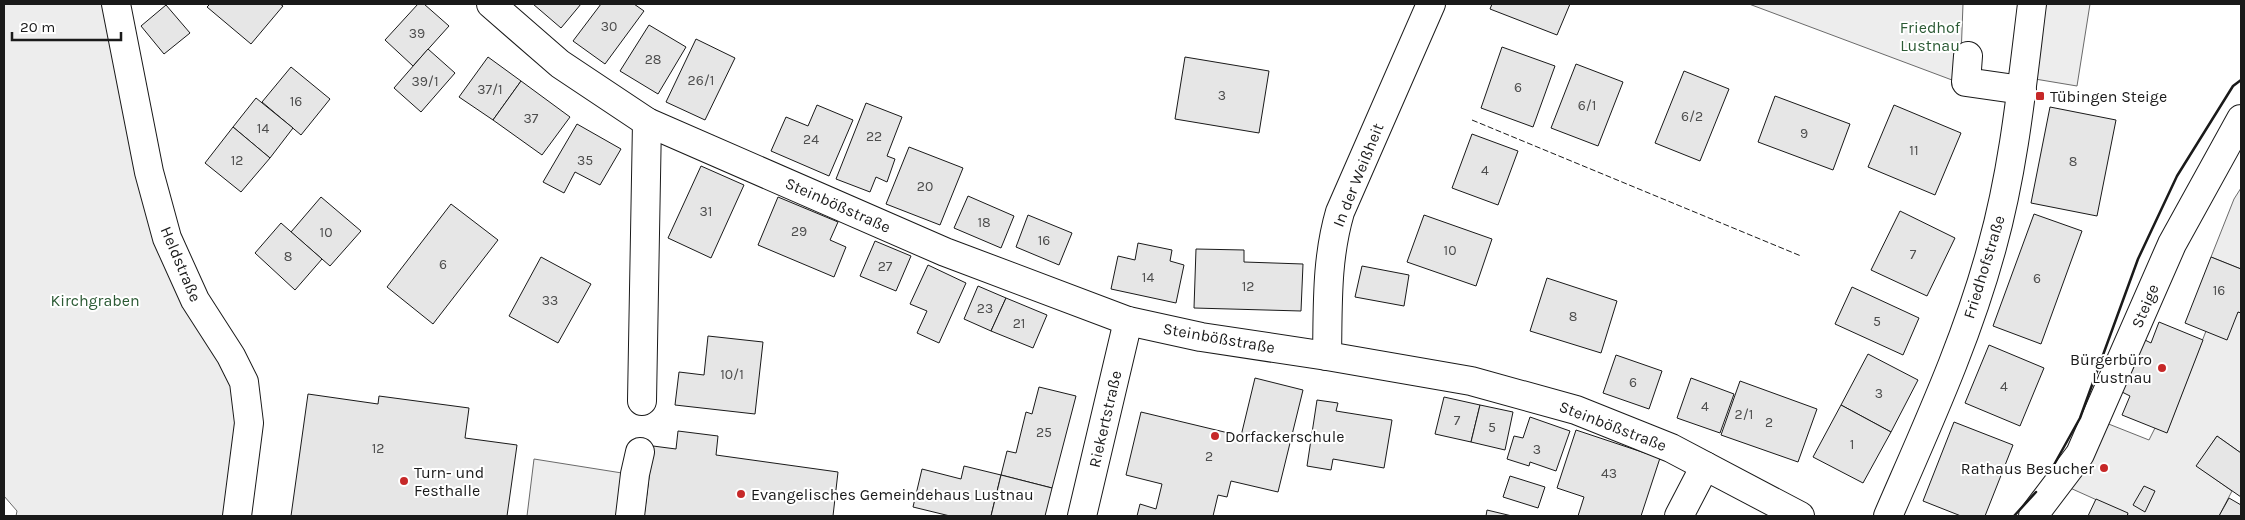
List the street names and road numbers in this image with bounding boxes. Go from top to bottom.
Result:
street label: In der Weißheit [1329,120,1387,230]
street label: Steinbößstraße [782,173,894,237]
street label: Friedhofstraße [1959,213,2009,321]
street label: Heldstraße [157,224,205,304]
street label: Steige [2127,281,2163,331]
street label: Steinbößstraße [1162,319,1276,357]
street label: Riekertstraße [1085,369,1125,469]
street label: Steinbößstraße [1557,397,1669,455]

